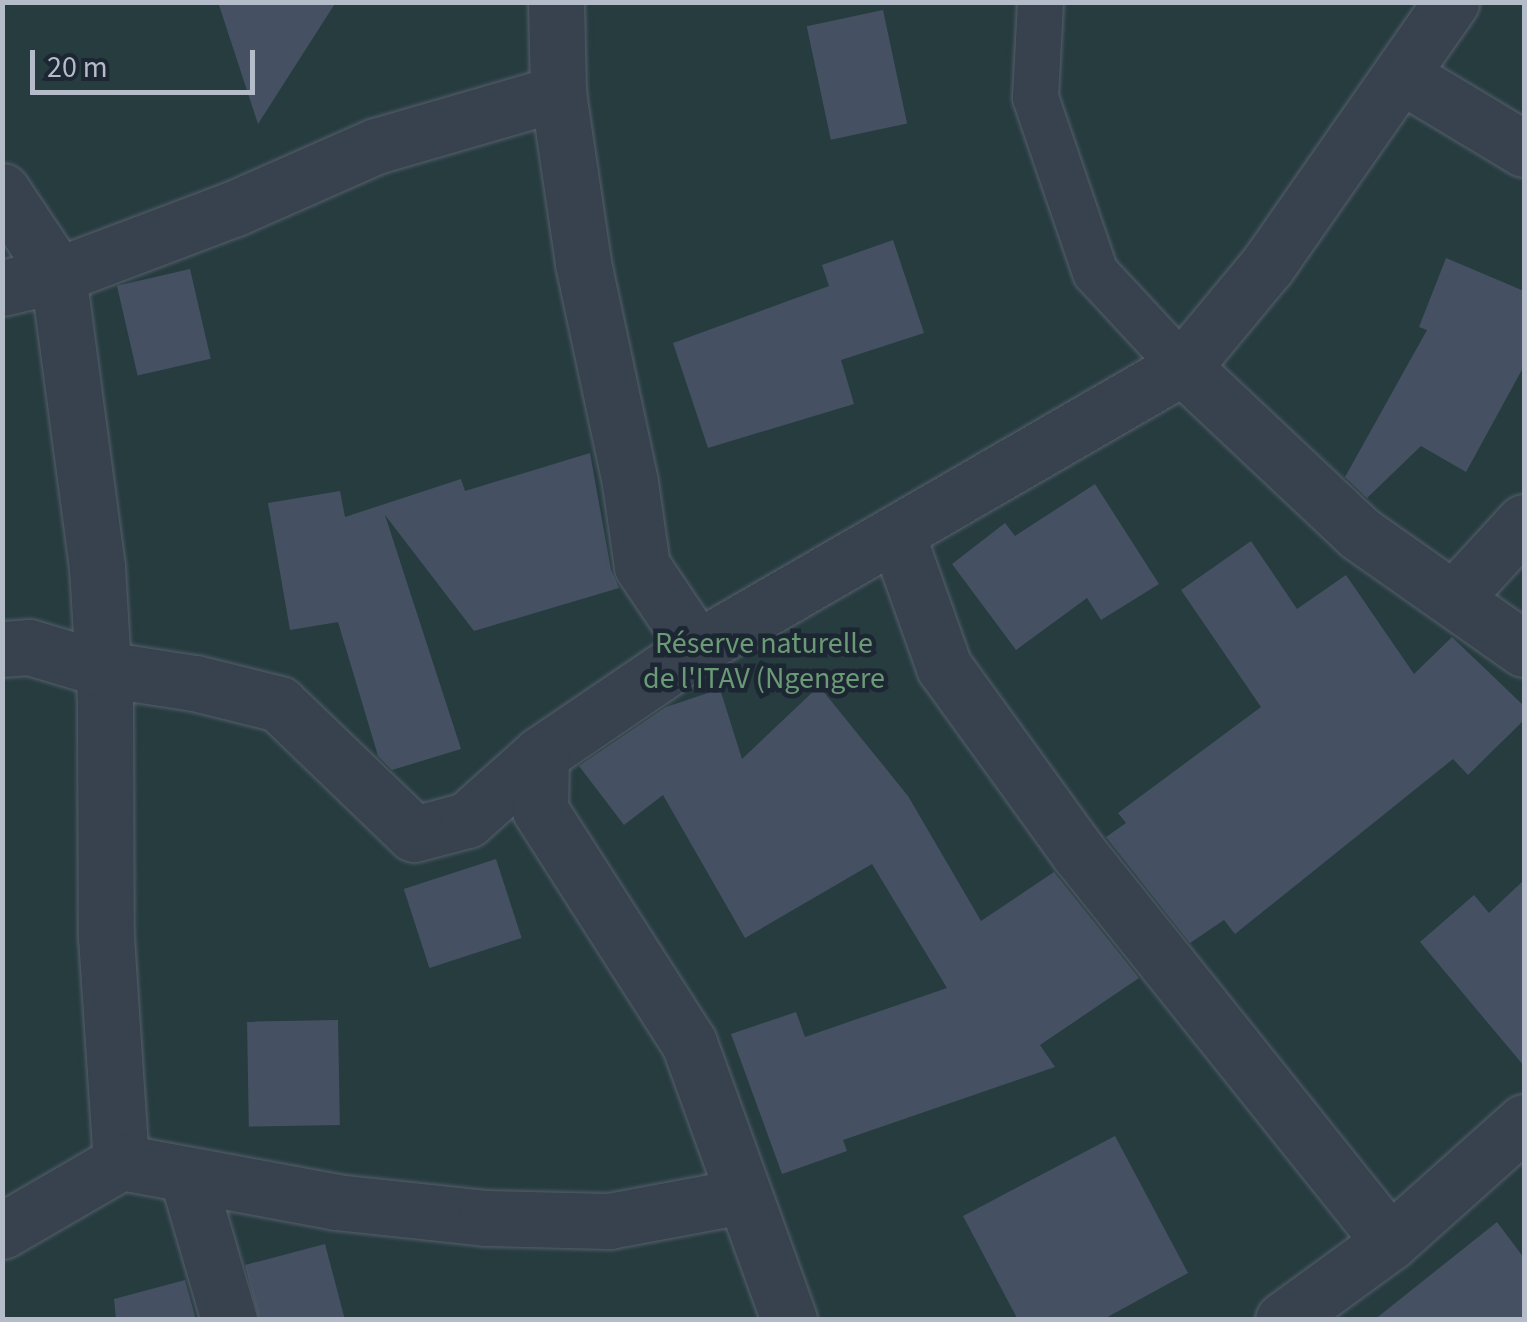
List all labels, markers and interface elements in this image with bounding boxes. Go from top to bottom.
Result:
scale bar [35,30,260,92]
text: 20 m [47,46,108,89]
park label: Réserve naturelle de l'ITAV (Ngengere [643,626,885,696]

